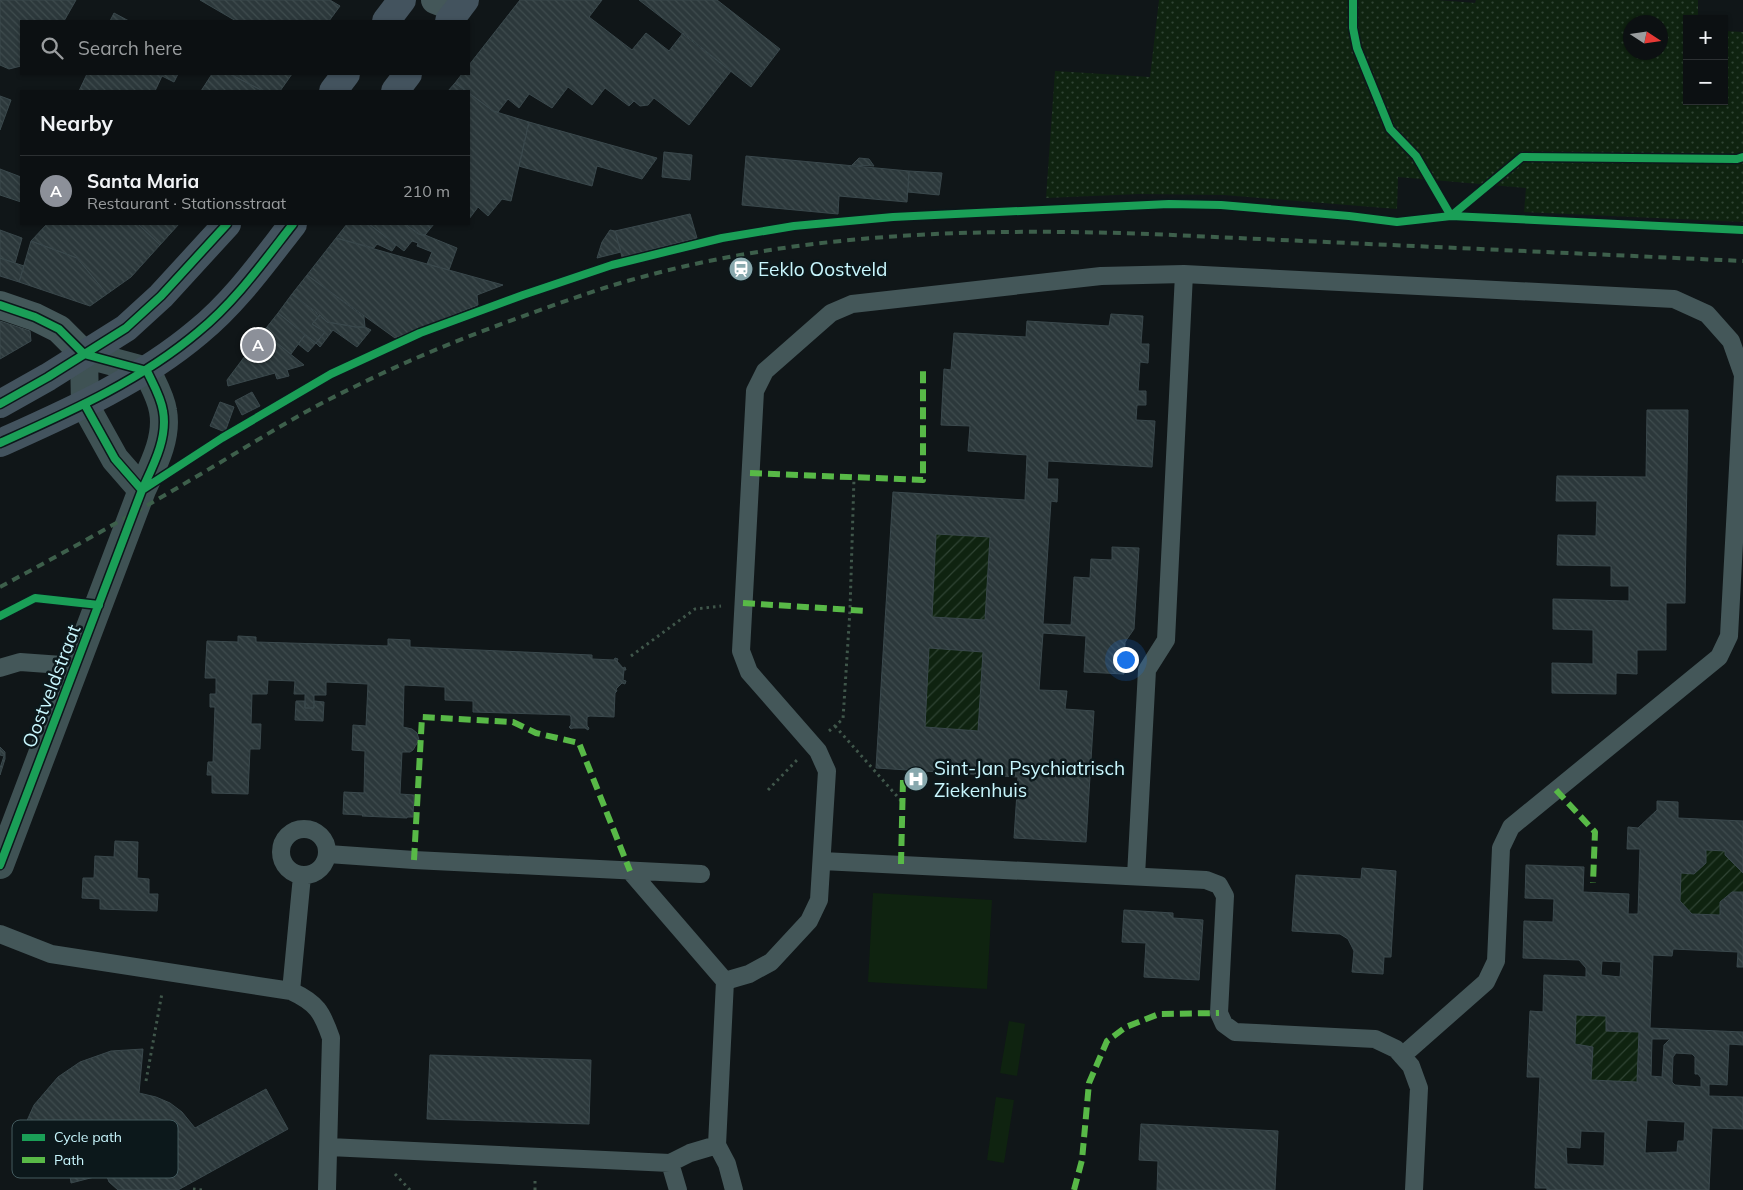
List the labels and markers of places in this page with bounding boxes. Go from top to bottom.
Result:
station icon: Eeklo Oostveld [728,256,754,282]
place label: Eeklo Oostveld [758,257,887,281]
pin: A [242,326,274,364]
place label: Sint-Jan Psychiatrisch Ziekenhuis [934,756,1125,802]
hospital icon: Sint-Jan Psychiatrisch Ziekenhuis [903,766,929,792]

